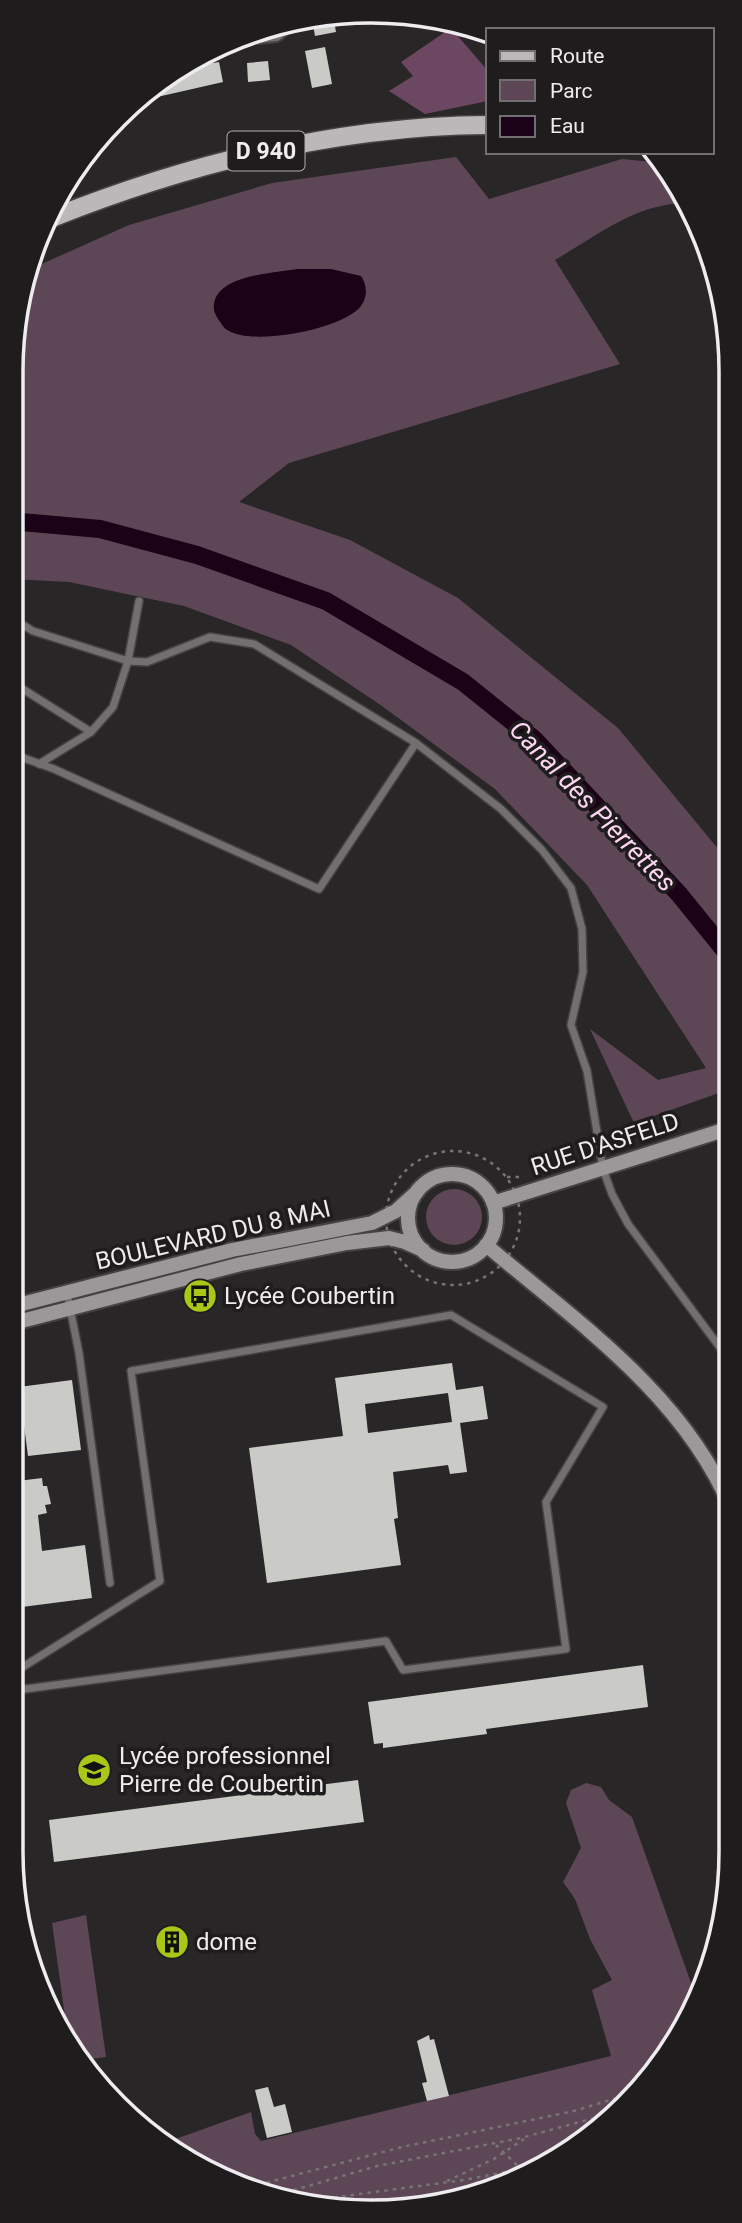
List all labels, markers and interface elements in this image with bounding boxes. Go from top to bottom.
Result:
legend [486,28,714,154]
text: Route [550,44,605,68]
text: Parc [550,79,592,103]
text: Eau [550,114,585,138]
road number: D 940 [228,132,304,170]
water label: Canal des Pierrettes [504,714,682,898]
street label: RUE D'ASFELD [527,1107,683,1181]
street label: BOULEVARD DU 8 MAI [93,1194,333,1276]
bus stop icon: Lycée Coubertin [181,1277,219,1315]
place label: Lycée Coubertin [224,1282,395,1310]
place label: Lycée professionnel Pierre de Coubertin [119,1742,331,1798]
school or university icon: Lycée professionnel Pierre de Coubertin [75,1751,113,1789]
building icon: dome [153,1923,191,1961]
place label: dome [196,1928,257,1956]

